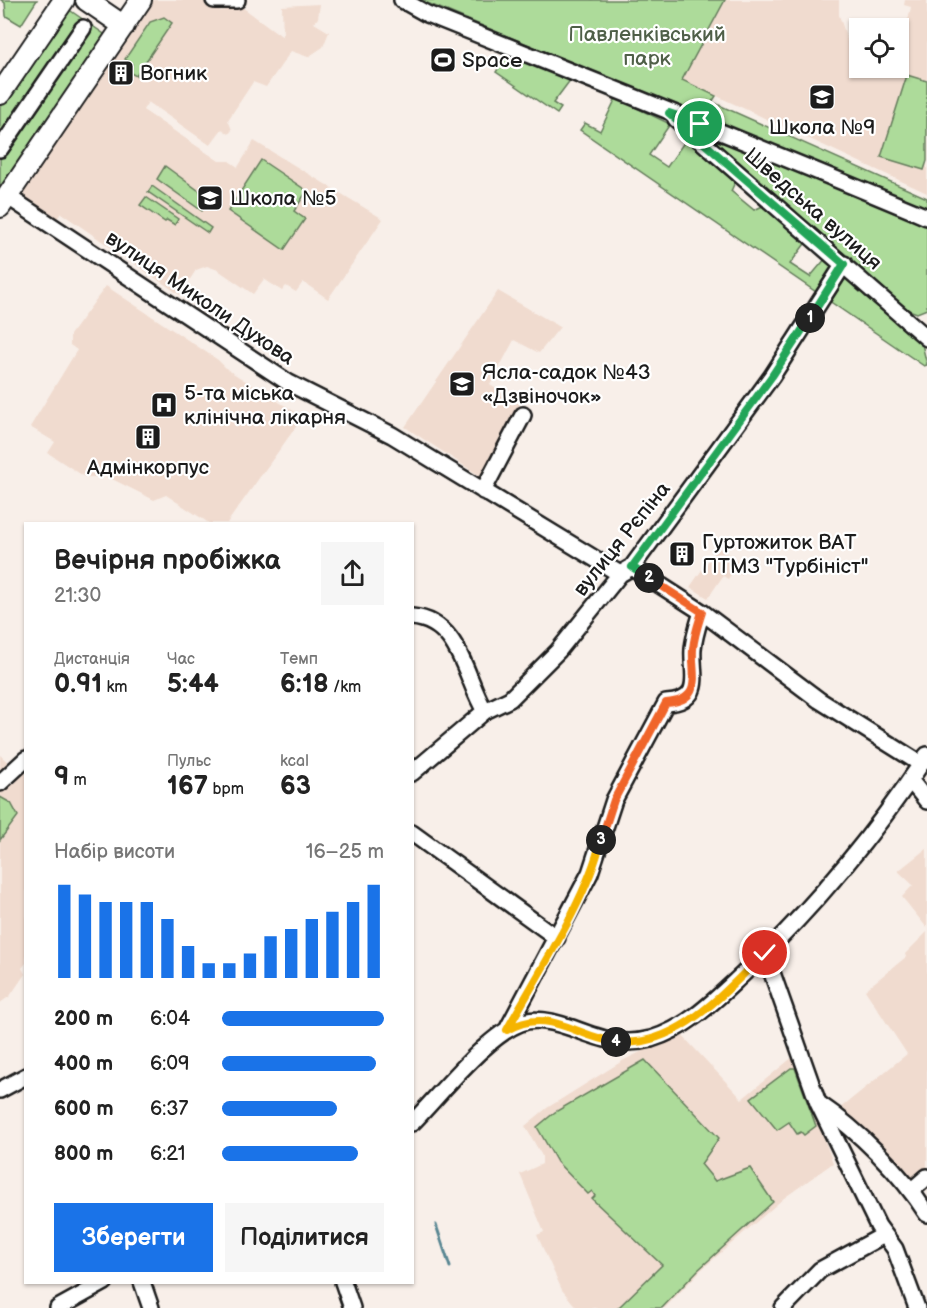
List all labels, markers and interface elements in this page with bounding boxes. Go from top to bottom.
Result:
map controls [849,18,909,78]
button: locate [849,18,909,78]
park label: Павленківський парк [568,22,726,71]
sports icon: Space [428,45,458,75]
place label: Space [462,48,522,73]
building icon: Вогник [106,58,136,88]
place label: Вогник [140,61,207,86]
school or university icon: Школа №9 [807,82,837,112]
pin [674,98,725,149]
icon: arrive [683,107,716,140]
place label: Школа №9 [769,115,875,140]
street label: Шведська вулиця [739,143,887,275]
school or university icon: Школа №5 [195,183,225,213]
place label: Школа №5 [230,186,336,211]
street label: вулиця Миколи Духова [101,225,300,371]
pin: 1 [795,303,825,333]
text: 1 [807,308,813,327]
place label: Ясла-садок №43 «Дзвіночок» [482,360,651,409]
school or university icon: Ясла-садок №43 «Дзвіночок» [447,369,477,399]
place label: 5-та міська клінічна лікарня [184,381,346,430]
hospital icon: 5-та міська клінічна лікарня [149,390,179,420]
building icon: Адмінкорпус [133,422,163,452]
place label: Адмінкорпус [86,455,209,480]
street label: вулиця Рєпіна [568,476,676,601]
place label: Гуртожиток ВАТ ПТМЗ "Турбініст" [702,530,869,579]
building icon: Гуртожиток ВАТ ПТМЗ "Турбініст" [667,539,697,569]
button: share [321,542,384,605]
text: Вечірня пробіжка [54,545,281,577]
pin: 2 [634,563,664,593]
text: 2 [644,568,654,587]
text: 21:30 [54,584,101,608]
text: Дистанція [54,650,130,669]
text: Час [167,650,195,669]
text: Темп [280,650,318,669]
text: 0.91 [54,669,102,700]
text: 5:44 [167,669,219,700]
text: 6:18 [280,669,329,700]
text: km [102,678,128,697]
text: /km [329,678,361,697]
text: Пульс [167,752,211,771]
text: kcal [280,752,309,771]
text: 9 [54,762,69,793]
text: m [69,771,87,790]
text: 167 [167,771,208,802]
text: 63 [280,771,311,802]
text: bpm [208,780,244,799]
pin: 3 [586,825,616,855]
text: 3 [596,830,606,849]
text: Набір висоти [54,840,175,864]
text: 16–25 m [306,840,384,864]
pin [739,927,790,978]
icon: check [748,936,781,969]
text: 200 m [54,1007,113,1031]
text: 6:04 [150,1007,190,1031]
pin: 4 [601,1027,631,1057]
text: 4 [611,1032,621,1051]
text: 400 m [54,1052,113,1076]
text: 6:09 [150,1052,190,1076]
text: 600 m [54,1097,114,1121]
text: 6:37 [150,1097,188,1121]
text: 800 m [54,1142,113,1166]
text: 6:21 [150,1142,186,1166]
button: Зберегти [54,1203,213,1272]
button: Поділитися [225,1203,384,1272]

